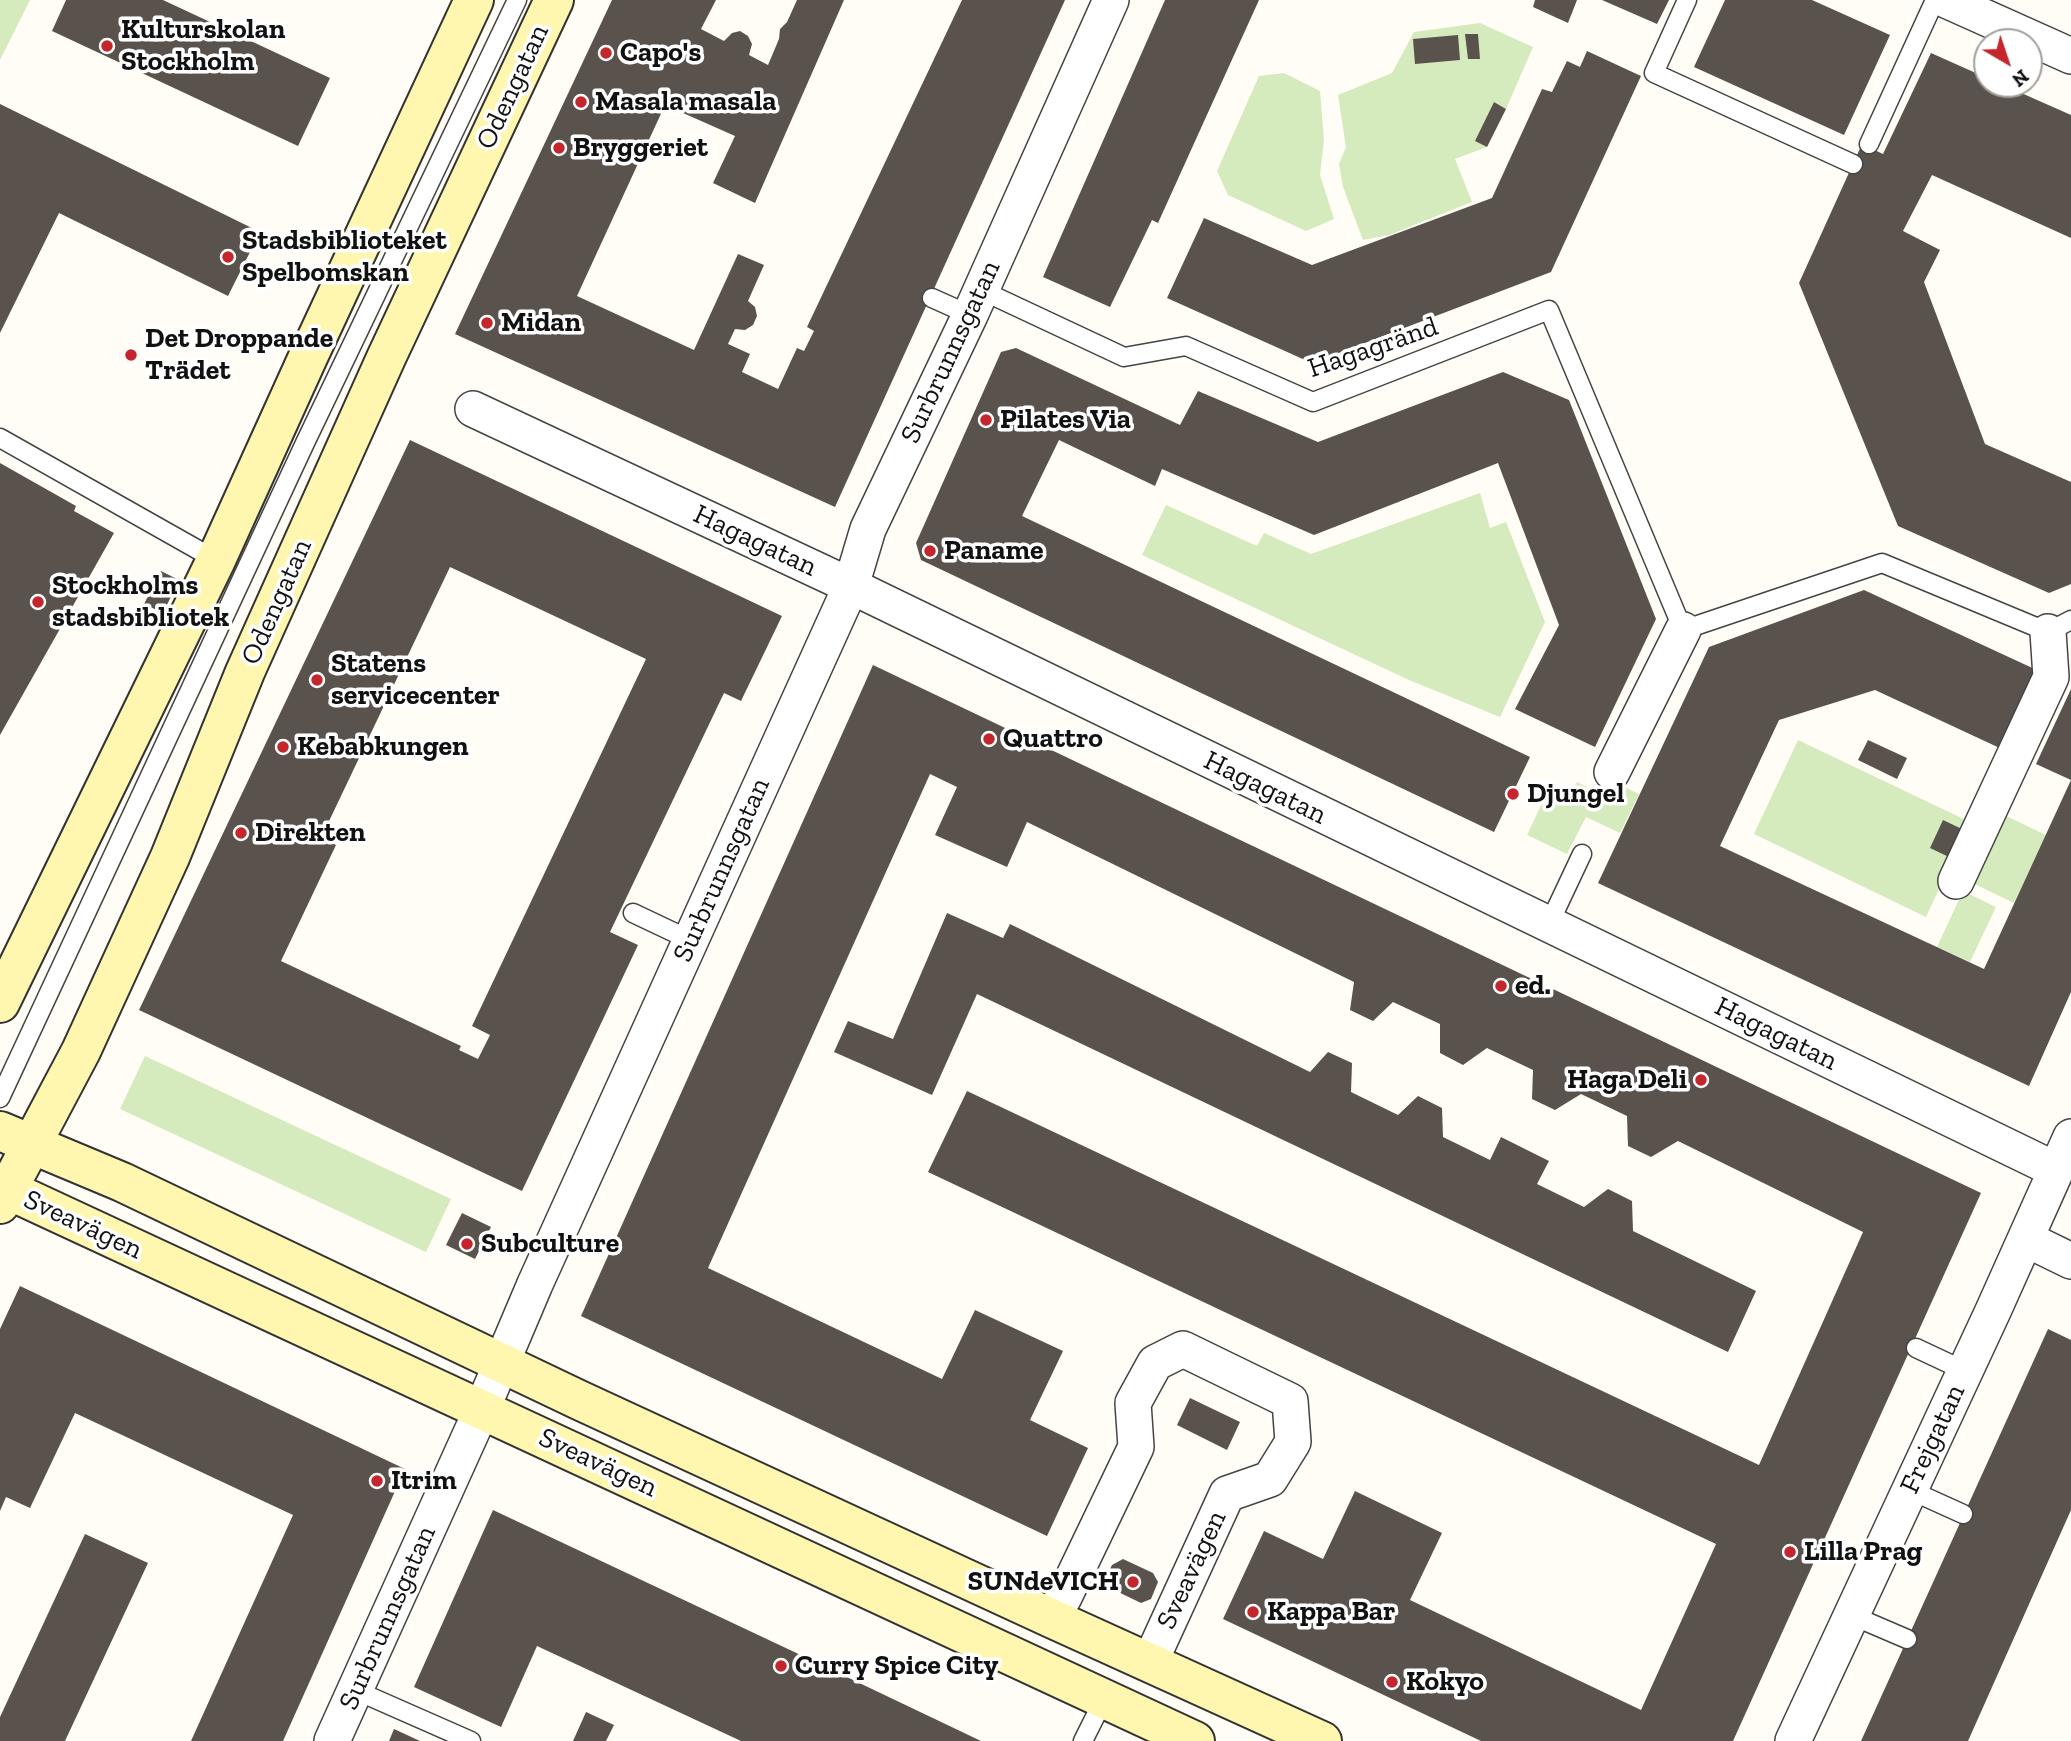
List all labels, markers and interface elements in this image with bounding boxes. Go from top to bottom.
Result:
place label: Kulturskolan Stockholm [121,13,285,79]
street label: Odengatan [469,19,557,155]
north arrow [1973,28,2043,98]
place label: Capo's [620,36,701,70]
marker: Kulturskolan Stockholm [99,38,115,54]
marker: Capo's [598,45,614,61]
text: N [2007,65,2033,92]
place label: Masala masala [595,85,776,119]
marker: Masala masala [573,94,589,110]
place label: Bryggeriet [573,131,708,165]
marker: Bryggeriet [551,140,567,156]
place label: Stadsbiblioteket Spelbomskan [242,224,447,290]
marker: Stadsbiblioteket Spelbomskan [220,249,236,265]
street label: Surbrunnsgatan [894,255,1008,449]
place label: Midan [501,306,581,340]
street label: Hagagränd [1304,310,1442,386]
marker: Midan [479,315,495,331]
place label: Det Droppande Trädet [145,322,333,388]
marker: Det Droppande Trädet [123,347,139,363]
place label: Pilates Via [1000,403,1131,437]
marker: Pilates Via [978,412,994,428]
street label: Hagagatan [688,498,822,584]
street label: Odengatan [234,534,320,670]
place label: Paname [944,534,1044,568]
marker: Paname [922,543,938,559]
place label: Stockholms stadsbibliotek [52,569,229,635]
marker: Stockholms stadsbibliotek [30,594,46,610]
place label: Statens servicecenter [331,647,500,713]
marker: Statens servicecenter [309,672,325,688]
place label: Quattro [1003,722,1103,756]
place label: Kebabkungen [297,730,469,764]
marker: Quattro [981,731,997,747]
marker: Kebabkungen [275,739,291,755]
street label: Hagagatan [1198,744,1332,832]
street label: Surbrunnsgatan [666,773,778,967]
place label: Djungel [1527,777,1624,811]
marker: Djungel [1505,786,1521,802]
place label: Direkten [255,816,366,850]
marker: Direkten [233,825,249,841]
place label: ed. [1515,969,1551,1003]
marker: ed. [1493,978,1509,994]
street label: Hagagatan [1709,990,1843,1078]
place label: Haga Deli [1567,1063,1687,1097]
marker: Haga Deli [1693,1072,1709,1088]
street label: Sveavägen [18,1183,148,1267]
place label: Subculture [481,1227,619,1261]
marker: Subculture [459,1236,475,1252]
street label: Frejgatan [1893,1379,1973,1499]
street label: Sveavägen [533,1421,663,1505]
place label: Itrim [391,1464,457,1498]
marker: Itrim [369,1473,385,1489]
street label: Sveavägen [1150,1505,1234,1635]
street label: Surbrunnsgatan [332,1521,444,1715]
place label: Lilla Prag [1804,1535,1923,1569]
marker: Lilla Prag [1782,1544,1798,1560]
place label: SUNdeVICH [967,1565,1119,1599]
marker: SUNdeVICH [1125,1574,1141,1590]
place label: Kappa Bar [1267,1595,1395,1629]
marker: Kappa Bar [1245,1604,1261,1620]
place label: Curry Spice City [795,1649,998,1683]
marker: Curry Spice City [773,1658,789,1674]
place label: Kokyo [1406,1665,1484,1699]
marker: Kokyo [1384,1674,1400,1690]

